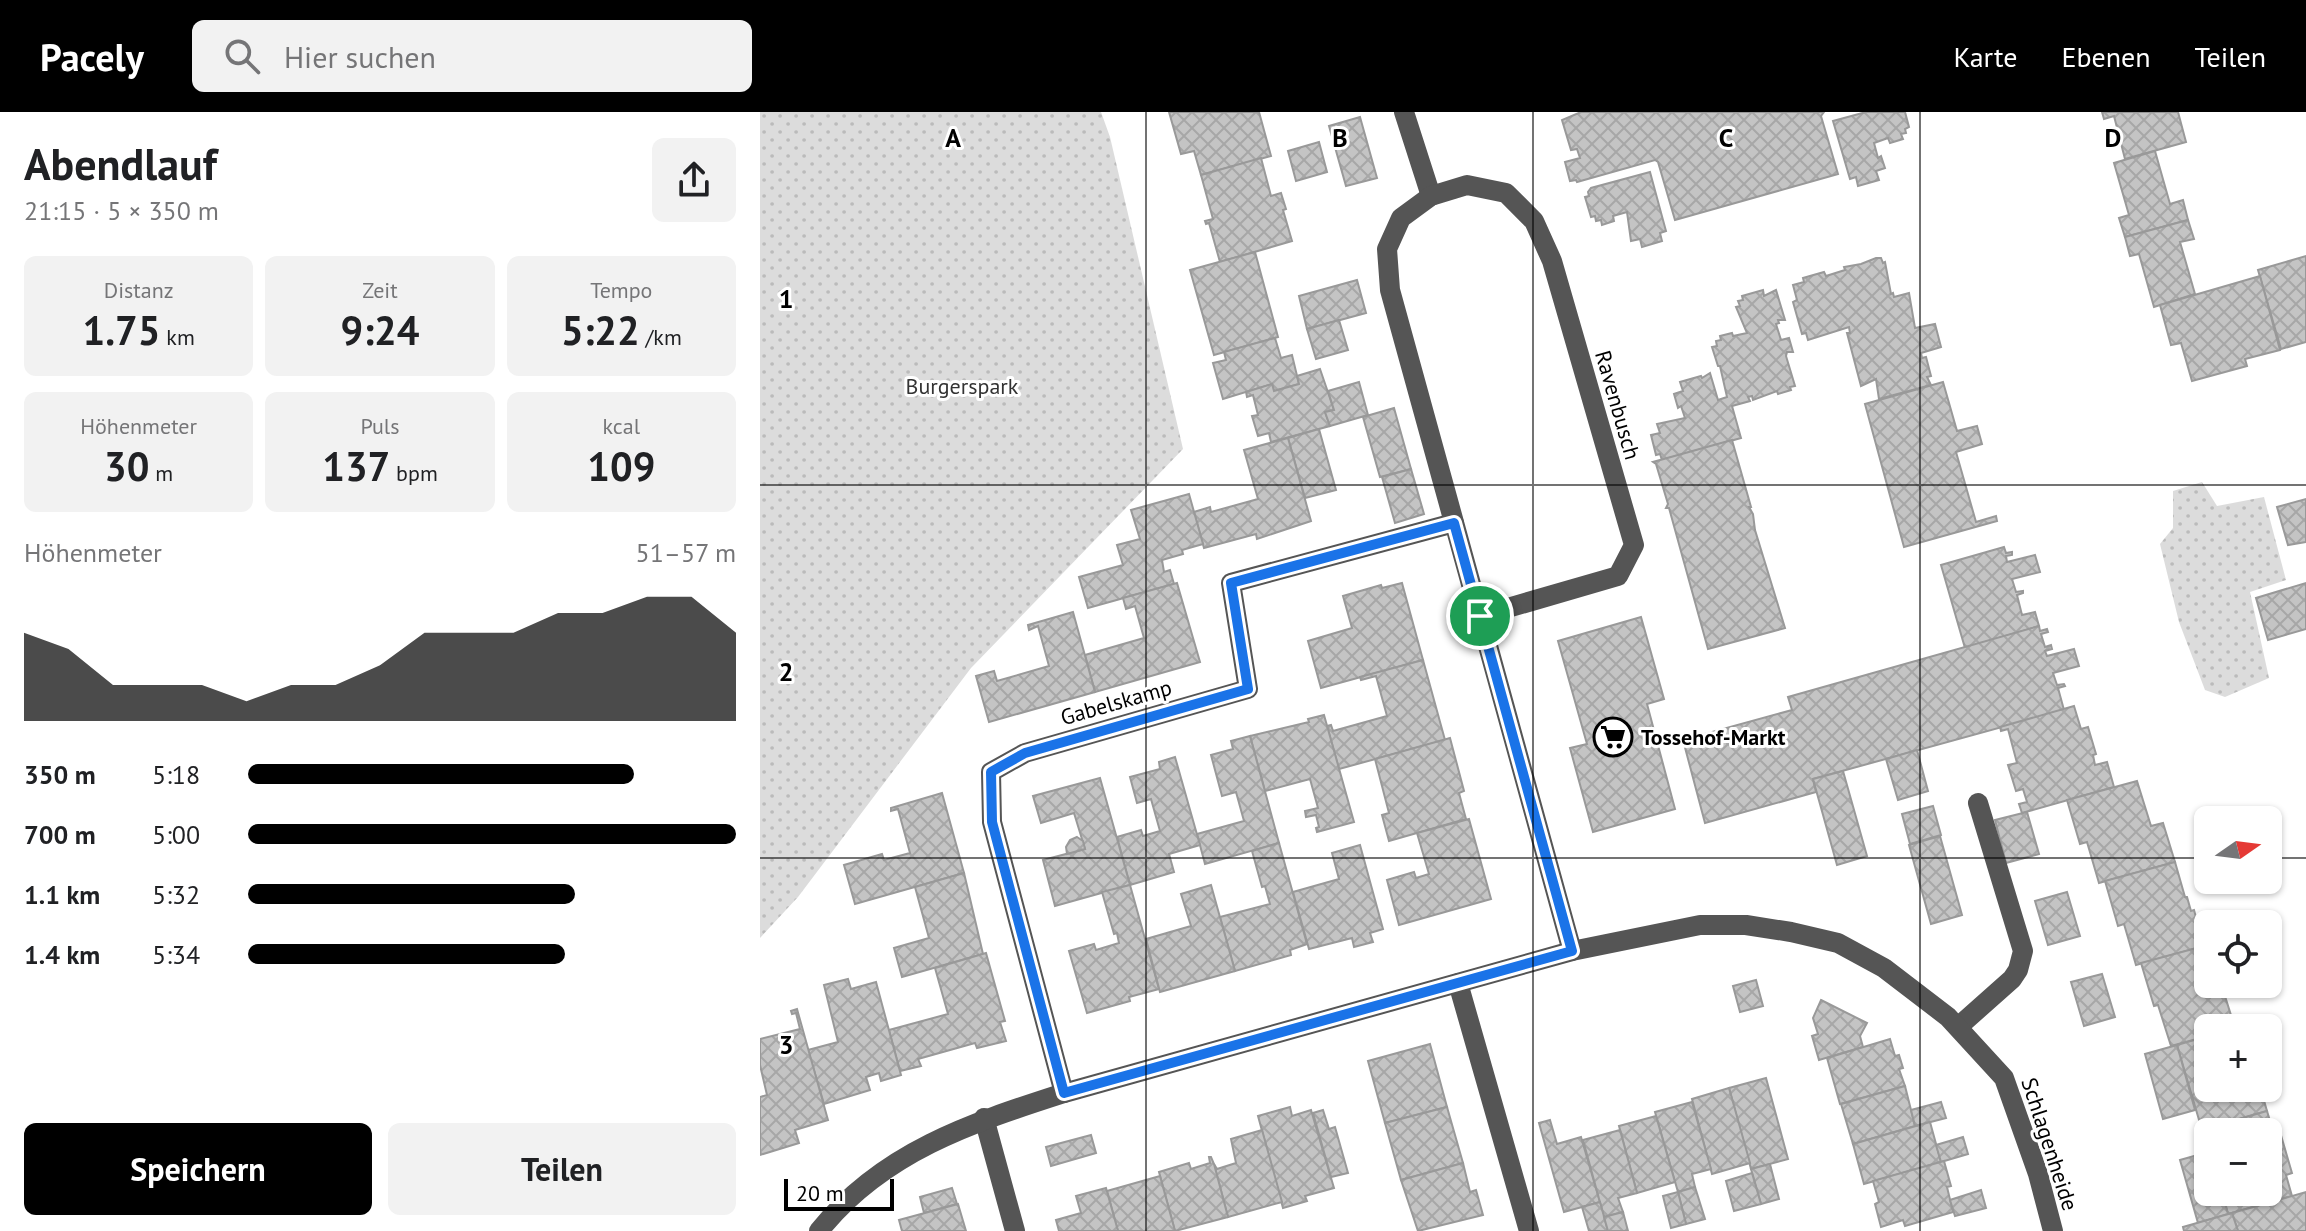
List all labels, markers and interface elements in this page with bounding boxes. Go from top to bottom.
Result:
search box [192,20,752,92]
text: Pacely [40,32,144,81]
icon: search [220,34,264,78]
text: Hier suchen [284,37,436,76]
text: Karte [1953,38,2017,75]
text: Ebenen [2061,38,2151,75]
text: Teilen [2195,38,2266,75]
text: A [945,121,961,154]
text: B [1332,121,1348,154]
text: C [1719,121,1733,154]
text: D [2105,121,2121,154]
text: Abendlauf [24,135,217,192]
button: share [652,138,736,222]
text: 21:15 · 5 × 350 m [24,194,219,227]
text: Distanz [104,276,174,304]
text: Zeit [362,276,398,304]
text: Tempo [590,276,652,304]
text: 1 [779,282,793,315]
text: 1.75 [83,304,160,356]
text: 9:24 [341,304,419,356]
text: 5:22 [561,304,640,356]
text: km [160,323,195,351]
text: /km [640,323,682,351]
street label: Ravenbusch [1589,347,1647,463]
park label: Burgerspark [906,372,1019,400]
text: Höhenmeter [80,412,197,440]
text: Puls [360,412,400,440]
text: kcal [603,412,640,440]
text: 30 [104,440,149,492]
text: 137 [322,440,390,492]
text: 109 [587,440,655,492]
text: m [149,459,173,487]
text: bpm [390,459,438,487]
text: Höhenmeter [24,536,162,569]
text: 51–57 m [636,536,736,569]
pin [1446,582,1514,650]
icon: arrive [1458,594,1502,638]
text: 2 [779,655,793,688]
street label: Gabelskamp [1057,673,1175,731]
supermarket icon: Tossehof-Markt [1592,716,1634,758]
place label: Tossehof-Markt [1641,723,1786,751]
text: 350 m [24,758,96,791]
text: 5:18 [152,758,200,791]
north arrow [2194,806,2282,894]
map controls [2194,806,2282,1206]
text: 700 m [24,818,96,851]
text: 5:00 [152,818,200,851]
text: 1.1 km [24,878,100,911]
text: 5:32 [152,878,200,911]
button: locate [2194,910,2282,998]
text: 1.4 km [24,938,100,971]
text: 5:34 [152,938,200,971]
button: + [2194,1014,2282,1102]
text: 3 [779,1028,793,1061]
street label: Schlagenheide [2015,1074,2085,1214]
button: − [2194,1118,2282,1206]
button: Speichern [24,1123,372,1215]
button: Teilen [388,1123,736,1215]
scale bar [784,1175,894,1211]
text: 20 m [796,1179,844,1207]

